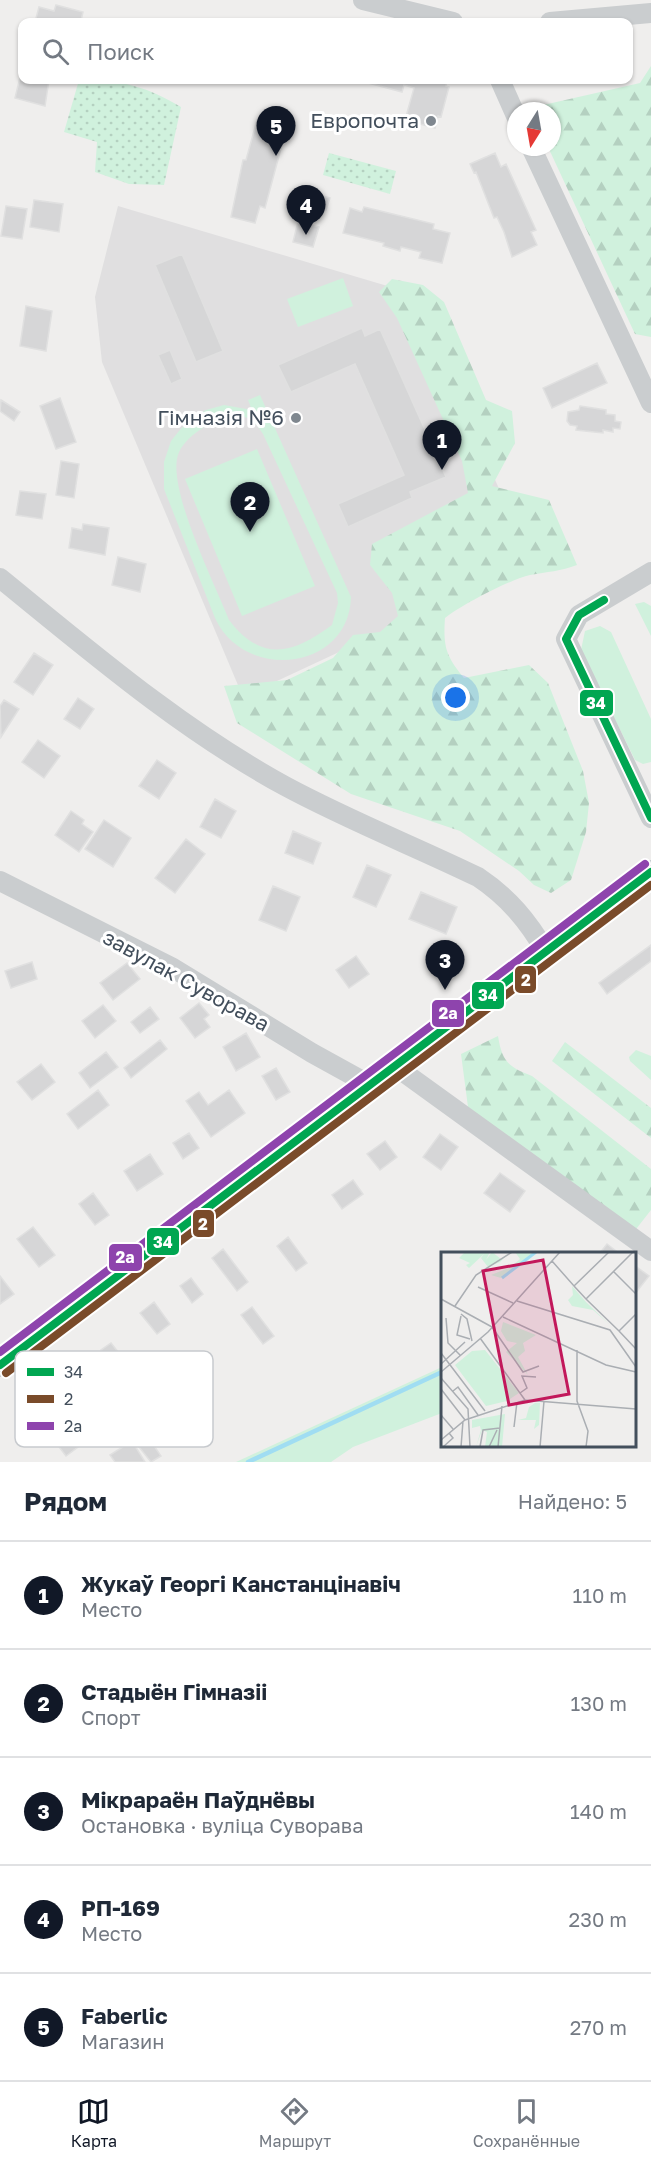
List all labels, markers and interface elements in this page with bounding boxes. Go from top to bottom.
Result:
search box [18,18,633,84]
icon: search [39,35,72,68]
text: Поиск [87,38,155,65]
north arrow [507,102,561,156]
pin: 5 [256,106,296,156]
place label: Европочта [310,107,419,133]
marker: Европочта [424,114,438,128]
pin: 4 [286,186,326,235]
place label: Гімназія №6 [157,404,284,430]
marker: Гімназія №6 [289,411,303,425]
pin: 1 [422,420,462,470]
pin: 2 [230,482,270,532]
your location [441,683,470,712]
line badge: 34 [579,689,614,717]
text: 34 [586,693,606,713]
street label: завулак Суворава [99,924,274,1037]
pin: 3 [426,940,464,990]
line badge: 2 [514,965,537,994]
text: 2 [521,970,531,990]
line badge: 34 [471,981,505,1010]
text: 34 [478,985,498,1005]
line badge: 2а [431,999,465,1028]
text: 2а [438,1003,458,1023]
line badge: 2 [192,1209,215,1238]
text: 2 [198,1214,208,1234]
line badge: 34 [146,1227,180,1256]
text: 34 [153,1232,173,1252]
line badge: 2а [108,1243,143,1272]
text: 2а [115,1247,135,1267]
inset map [441,1252,636,1447]
legend [15,1351,213,1447]
text: 34 [64,1362,83,1382]
text: 2 [64,1389,73,1409]
text: 2а [64,1416,82,1436]
text: Рядом [24,1486,107,1517]
text: Найдено: 5 [518,1489,627,1513]
text: Жукаў Георгі Канстанцінавіч [81,1570,401,1597]
text: 1 [38,1583,49,1607]
text: 110 m [573,1583,627,1607]
text: Место [81,1597,142,1621]
text: Стадыён Гімназіі [81,1678,267,1705]
text: 2 [37,1691,50,1715]
text: 130 m [571,1691,627,1715]
text: Спорт [81,1705,141,1729]
text: Мікрараён Паўднёвы [81,1786,315,1813]
text: 3 [37,1799,50,1823]
text: 140 m [570,1799,627,1823]
text: Остановка · вуліца Суворава [81,1813,363,1837]
text: РП-169 [81,1894,160,1921]
text: 4 [37,1907,50,1931]
text: 230 m [569,1907,627,1931]
text: Место [81,1921,142,1945]
text: Faberlic [81,2002,168,2029]
text: 5 [37,2015,50,2039]
text: 270 m [570,2015,627,2039]
text: Магазин [81,2029,165,2053]
tab: Карта [71,2095,117,2151]
tab: Маршрут [259,2095,331,2151]
tab: Сохранённые [473,2095,580,2151]

